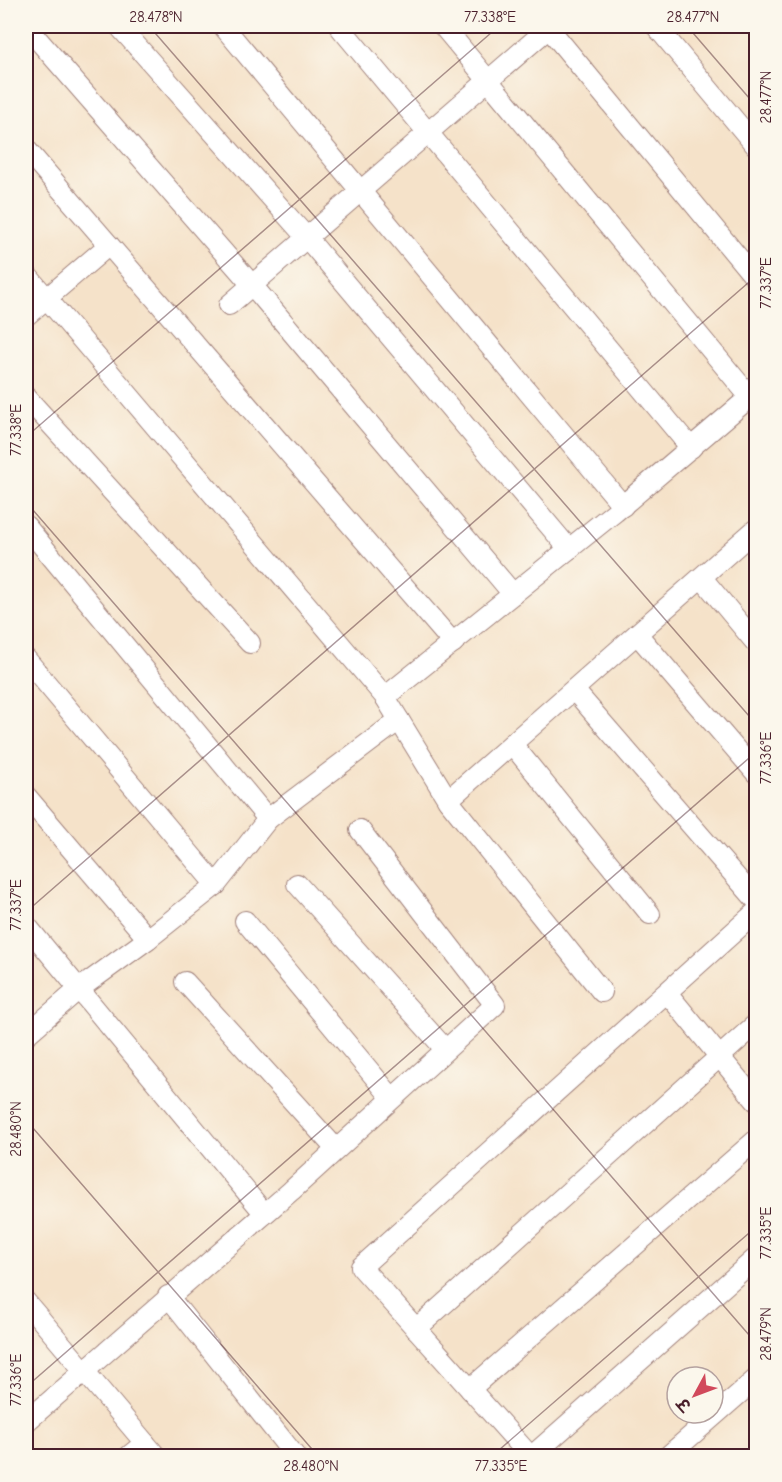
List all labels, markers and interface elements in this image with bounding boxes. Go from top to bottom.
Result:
text: 28.478°N [129,8,183,26]
text: 77.338°E [464,8,516,26]
text: 28.477°N [667,8,719,26]
text: 28.477°N [757,71,775,123]
text: 77.337°E [757,257,775,309]
text: 77.338°E [7,404,25,456]
text: 77.336°E [757,732,775,784]
text: 77.337°E [7,879,25,931]
text: 28.480°N [7,1101,25,1157]
text: 77.335°E [757,1207,775,1259]
text: 28.479°N [757,1307,775,1361]
text: 77.336°E [7,1354,25,1406]
north arrow [665,1365,725,1425]
text: उ [673,1393,696,1416]
text: 28.480°N [283,1457,339,1475]
text: 77.335°E [475,1457,527,1475]

